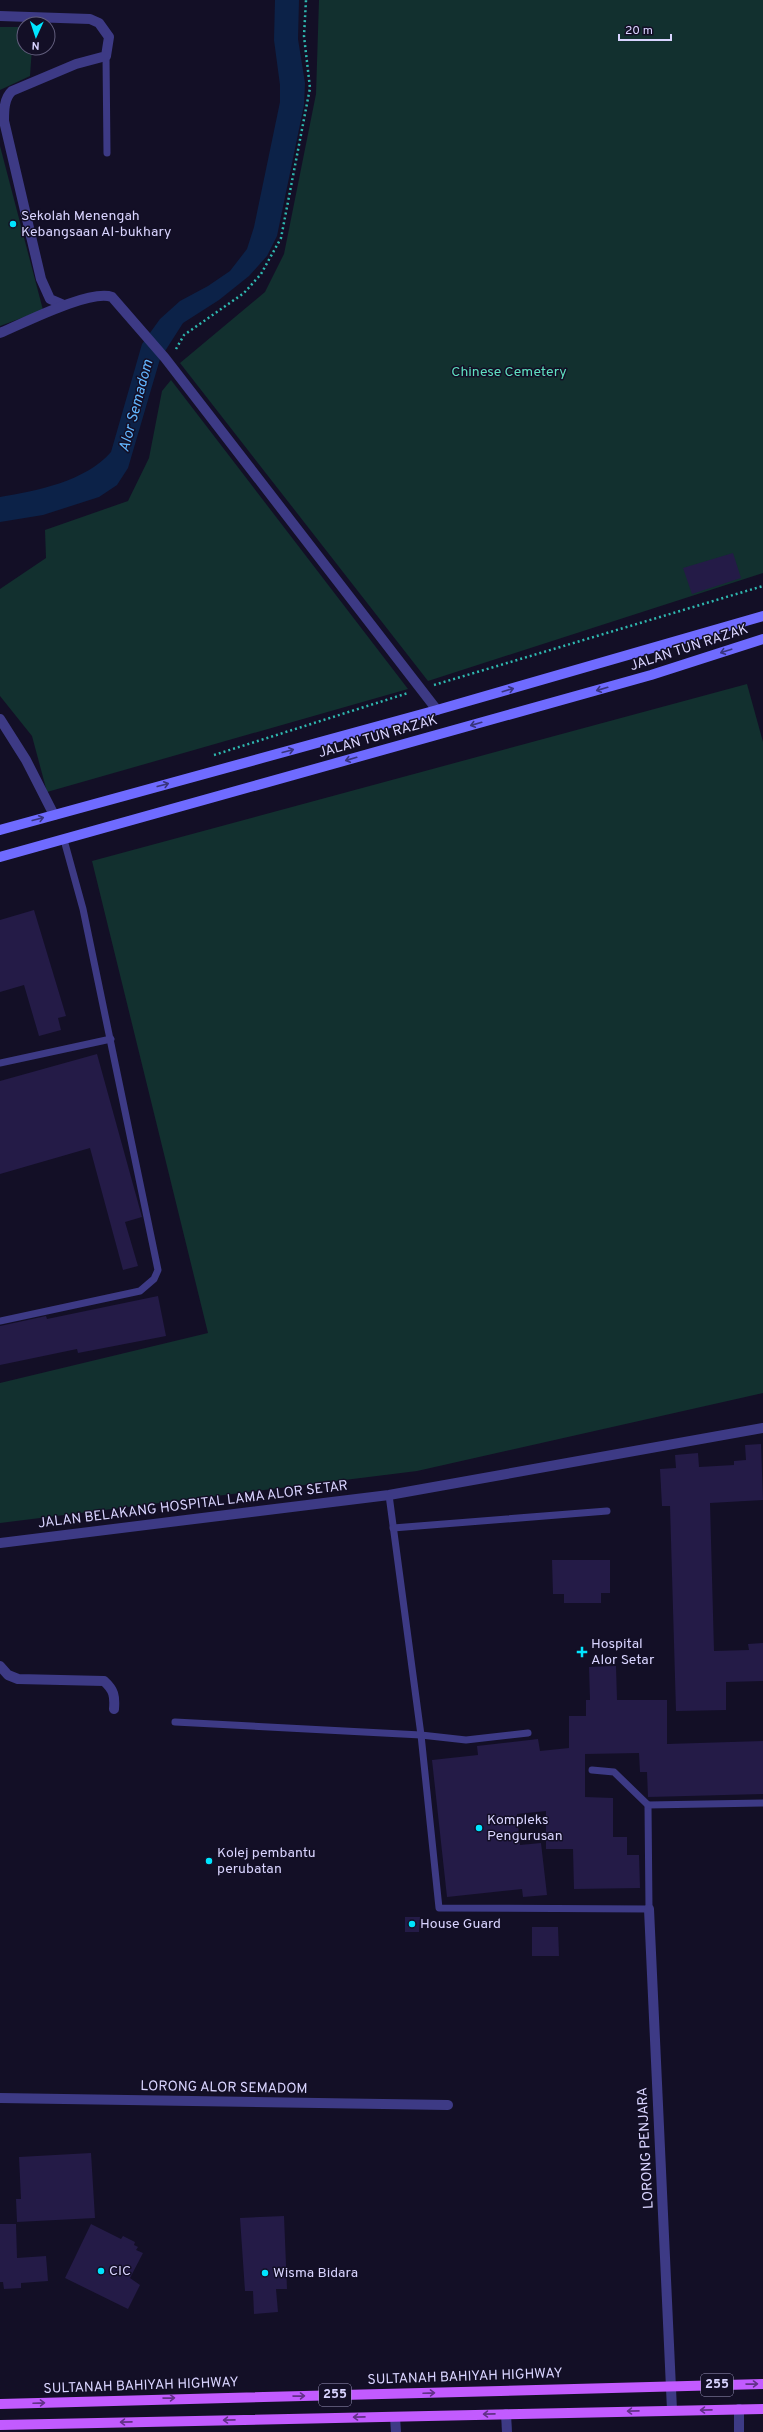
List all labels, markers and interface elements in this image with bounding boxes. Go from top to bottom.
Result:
north arrow [16,16,56,56]
scale bar [619,16,671,42]
text: 20 m [625,23,653,39]
text: N [31,38,40,52]
place label: Sekolah Menengah Kebangsaan Al-bukhary [21,208,171,241]
marker: Sekolah Menengah Kebangsaan Al-bukhary [8,219,18,229]
water label: Alor Semadom [116,357,159,454]
park label: Chinese Cemetery [451,364,567,381]
street label: JALAN TUN RAZAK [628,621,750,675]
one-way arrow [720,648,733,655]
one-way arrow [501,686,514,693]
one-way arrow [595,686,608,693]
street label: JALAN TUN RAZAK [316,712,440,762]
one-way arrow [470,721,483,728]
one-way arrow [282,747,295,754]
one-way arrow [345,756,358,763]
one-way arrow [156,781,169,788]
one-way arrow [31,815,44,822]
street label: JALAN BELAKANG HOSPITAL LAMA ALOR SETAR [37,1478,349,1532]
place label: Hospital Alor Setar [591,1636,655,1669]
marker: Hospital Alor Setar [576,1646,588,1658]
place label: Kompleks Pengurusan [487,1812,563,1845]
marker: Kompleks Pengurusan [474,1823,484,1833]
place label: Kolej pembantu perubatan [217,1845,316,1878]
marker: Kolej pembantu perubatan [204,1856,214,1866]
place label: House Guard [420,1916,501,1933]
marker: House Guard [407,1919,417,1929]
street label: LORONG ALOR SEMADOM [140,2078,308,2098]
street label: LORONG PENJARA [634,2087,658,2209]
place label: CIC [109,2263,131,2280]
place label: Wisma Bidara [273,2265,358,2282]
marker: CIC [96,2266,106,2276]
marker: Wisma Bidara [260,2268,270,2278]
street label: SULTANAH BAHIYAH HIGHWAY [367,2365,563,2389]
street label: SULTANAH BAHIYAH HIGHWAY [43,2374,239,2398]
road number: 255 [701,2374,733,2396]
one-way arrow [745,2380,758,2388]
road number: 255 [319,2384,351,2406]
one-way arrow [422,2389,435,2396]
one-way arrow [292,2392,305,2399]
one-way arrow [162,2394,175,2402]
one-way arrow [32,2399,45,2406]
one-way arrow [700,2406,713,2414]
one-way arrow [627,2407,640,2415]
one-way arrow [483,2411,496,2418]
one-way arrow [353,2413,366,2421]
one-way arrow [223,2416,236,2424]
one-way arrow [120,2418,133,2426]

